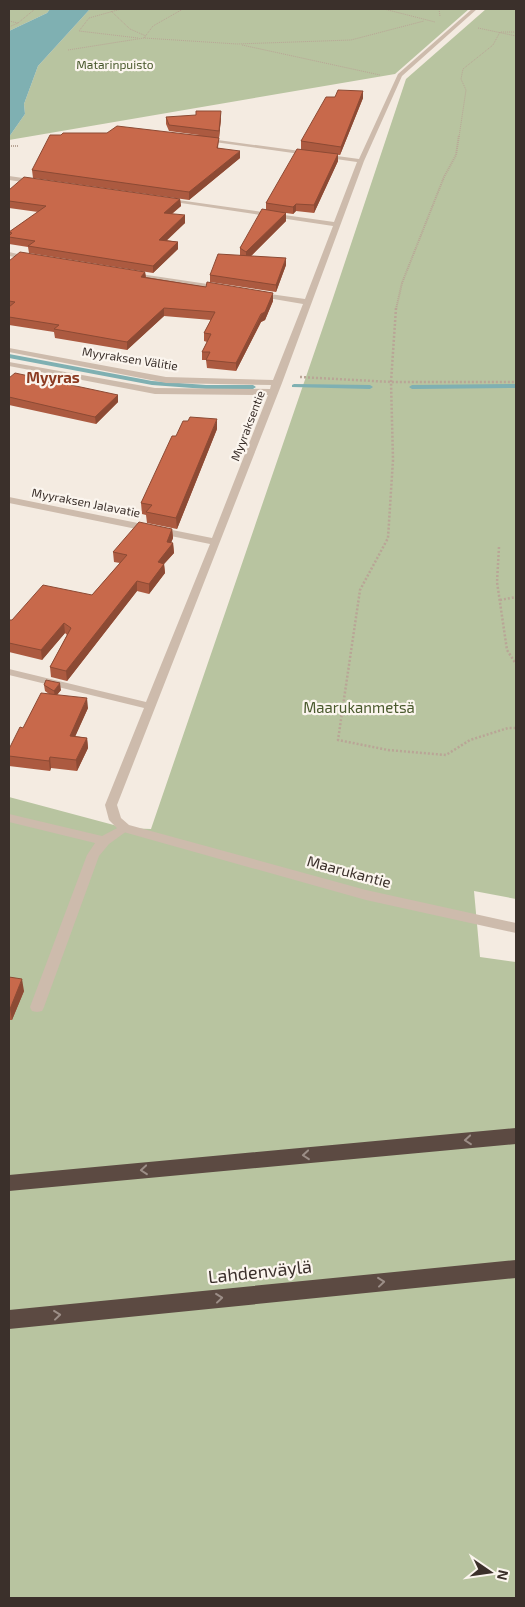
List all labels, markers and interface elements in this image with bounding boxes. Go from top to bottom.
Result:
park label: Matarinpuisto [76,57,154,71]
street label: Myyraksen Välitie [81,344,179,372]
district label: Myyras [26,368,80,387]
street label: Myyraksentie [227,388,267,463]
street label: Myyraksen Jalavatie [31,485,142,519]
park label: Maarukanmetsä [303,698,415,716]
street label: Maarukantie [305,851,393,891]
one-way arrow [463,1135,471,1146]
one-way arrow [302,1150,310,1161]
one-way arrow [140,1165,148,1176]
street label: Lahdenväylä [207,1255,313,1287]
one-way arrow [377,1277,385,1288]
one-way arrow [215,1293,223,1304]
one-way arrow [54,1310,62,1321]
north arrow [465,1547,515,1597]
text: N [494,1568,513,1582]

